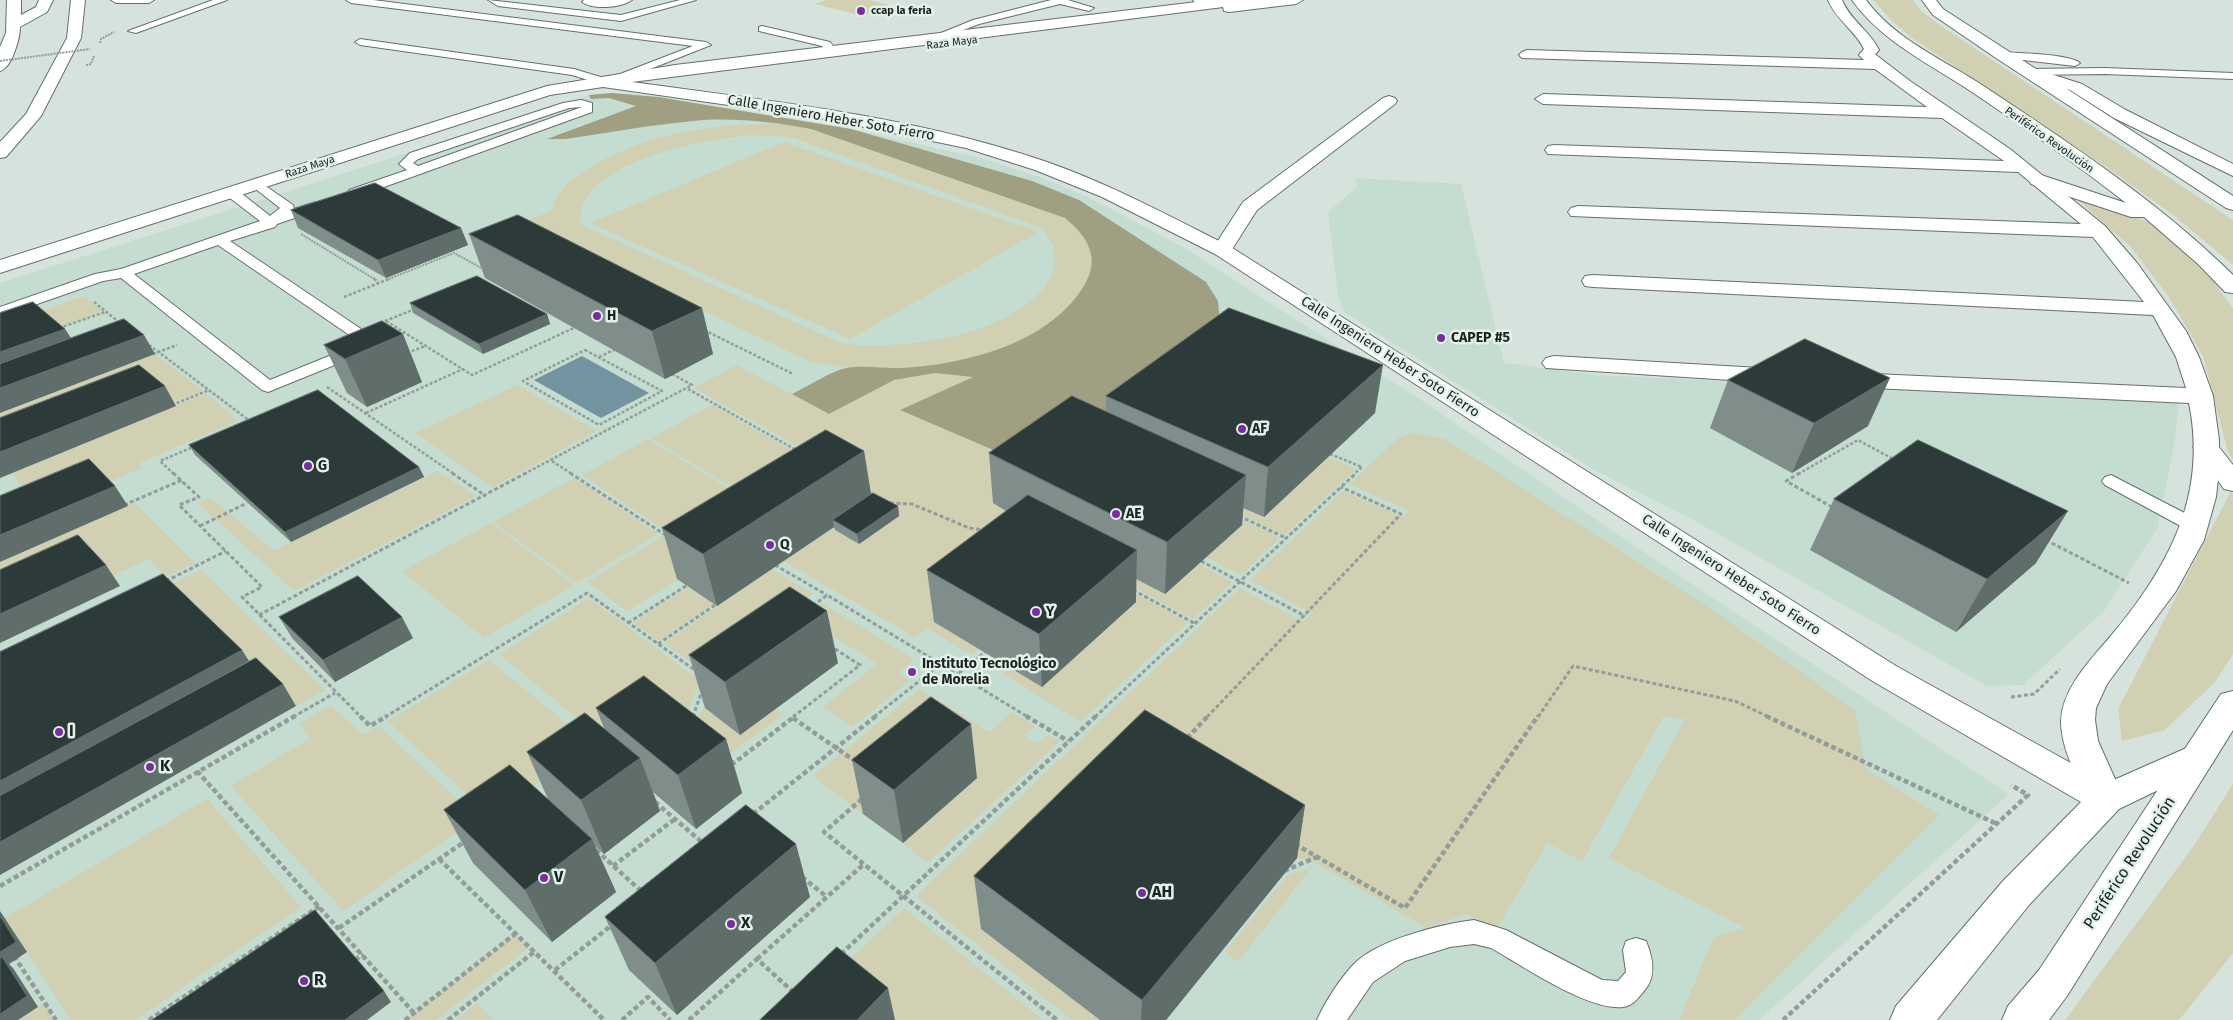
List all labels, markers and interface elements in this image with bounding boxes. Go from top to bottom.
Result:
place label: ccap la feria [871,4,932,18]
marker: ccap la feria [855,5,867,17]
street label: Raza Maya [926,33,978,53]
street label: Calle Ingeniero Heber Soto Fierro [726,92,936,144]
street label: Periférico Revolución [2002,104,2096,176]
street label: Raza Maya [283,153,337,181]
street label: Calle Ingeniero Heber Soto Fierro [1298,293,1482,421]
place label: H [607,308,616,324]
marker: H [591,310,603,322]
place label: CAPEP #5 [1451,330,1510,346]
marker: CAPEP #5 [1435,332,1447,344]
place label: AF [1252,421,1267,437]
marker: AF [1236,423,1248,435]
place label: G [318,458,327,474]
marker: G [302,460,314,472]
place label: AE [1126,506,1142,522]
marker: AE [1110,508,1122,520]
street label: Calle Ingeniero Heber Soto Fierro [1639,511,1823,639]
place label: Q [780,537,790,553]
marker: Q [764,539,776,551]
place label: Y [1046,604,1054,620]
marker: Y [1030,606,1042,618]
place label: Instituto Tecnológico de Morelia [922,656,1056,689]
marker: Instituto Tecnológico de Morelia [906,666,918,678]
place label: I [69,722,74,742]
marker: I [53,726,65,738]
place label: K [160,757,170,777]
marker: K [144,761,156,773]
street label: Periférico Revolución [2080,793,2180,933]
place label: V [554,868,563,888]
marker: V [538,872,550,884]
place label: AH [1152,883,1172,903]
marker: AH [1136,887,1148,899]
place label: X [741,914,750,934]
marker: X [725,918,737,930]
place label: R [314,971,324,991]
marker: R [298,975,310,987]

